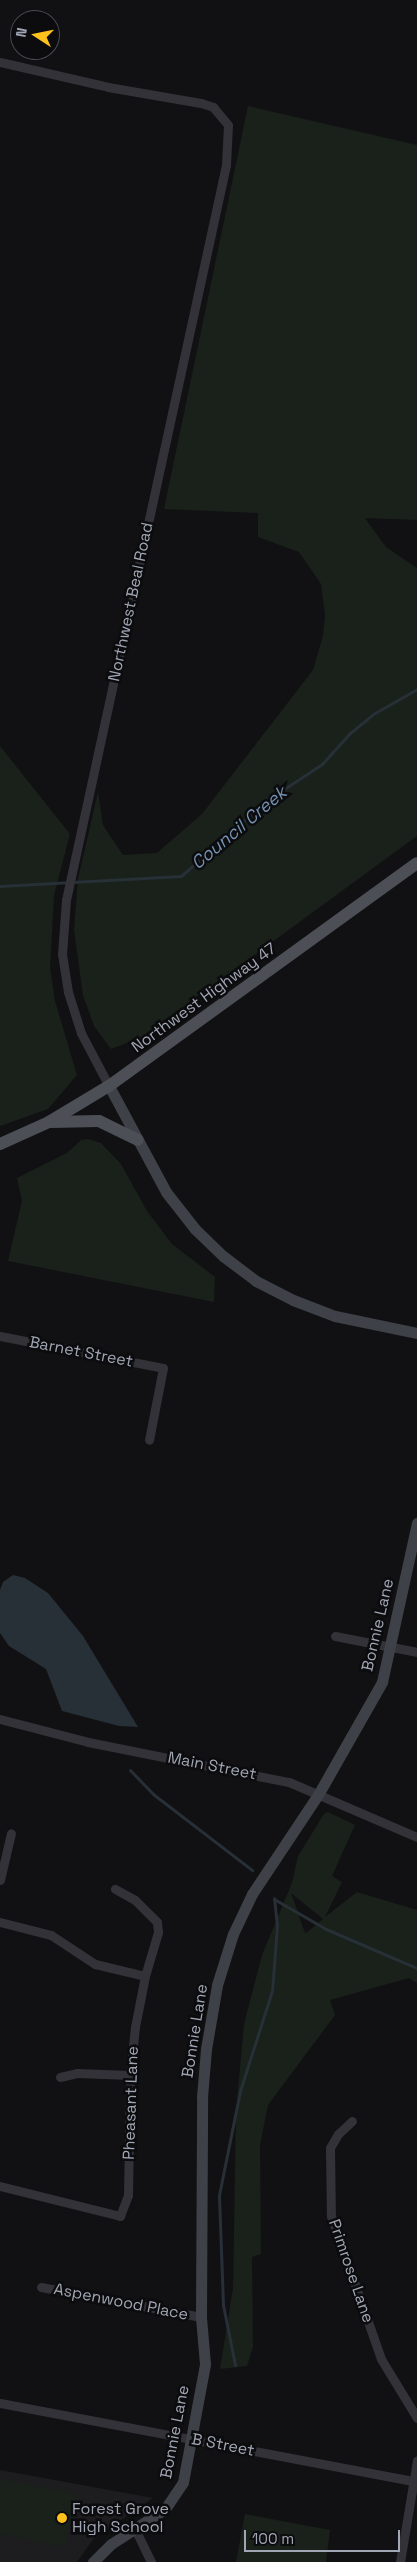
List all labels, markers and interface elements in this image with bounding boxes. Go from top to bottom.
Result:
north arrow [10,10,60,60]
text: N [12,26,31,39]
street label: Northwest Beal Road [105,521,157,683]
water label: Council Creek [187,782,291,874]
street label: Northwest Highway 47 [128,939,280,1057]
street label: Barnet Street [28,1333,134,1371]
street label: Bonnie Lane [358,1577,398,1673]
street label: Main Street [166,1748,258,1784]
street label: Bonnie Lane [178,1983,212,2079]
street label: Pheasant Lane [119,2046,143,2160]
street label: Primrose Lane [324,2217,378,2325]
street label: Aspenwood Place [52,2280,190,2324]
street label: Bonnie Lane [157,2384,193,2480]
street label: B Street [190,2430,256,2460]
place label: Forest Grove High School [72,2499,169,2537]
marker: Forest Grove High School [56,2512,68,2524]
scale bar [247,2520,403,2552]
text: 100 m [252,2529,294,2548]

